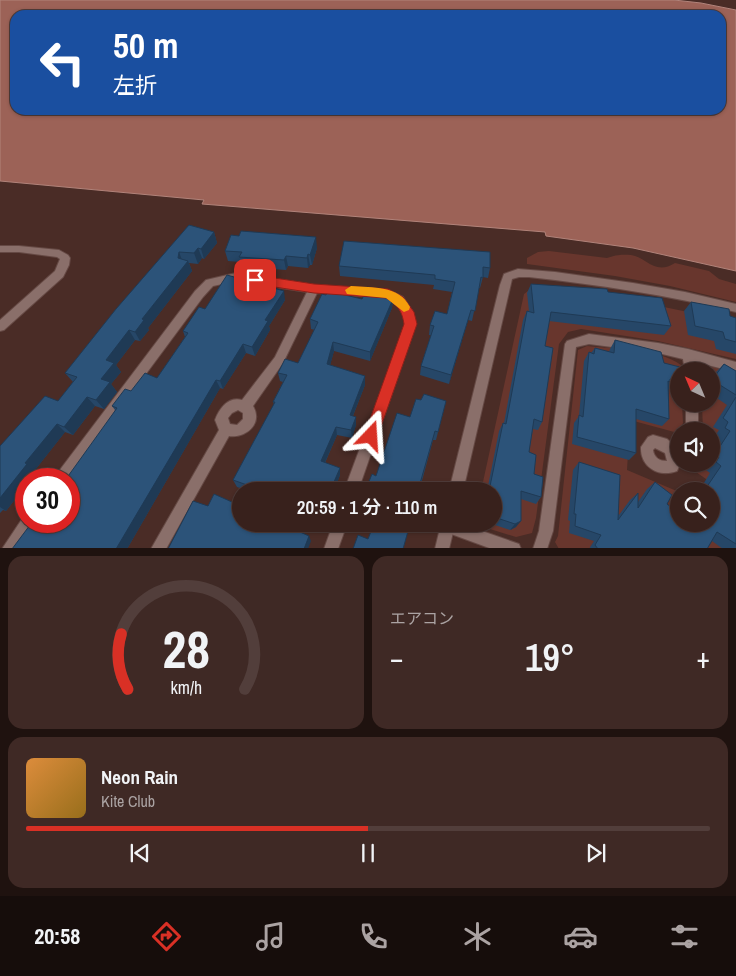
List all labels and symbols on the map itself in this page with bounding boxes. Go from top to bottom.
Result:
pin [234,259,276,301]
north arrow [670,362,720,412]
position arrow [344,409,396,461]
speed limit sign: 30 [15,468,80,533]

